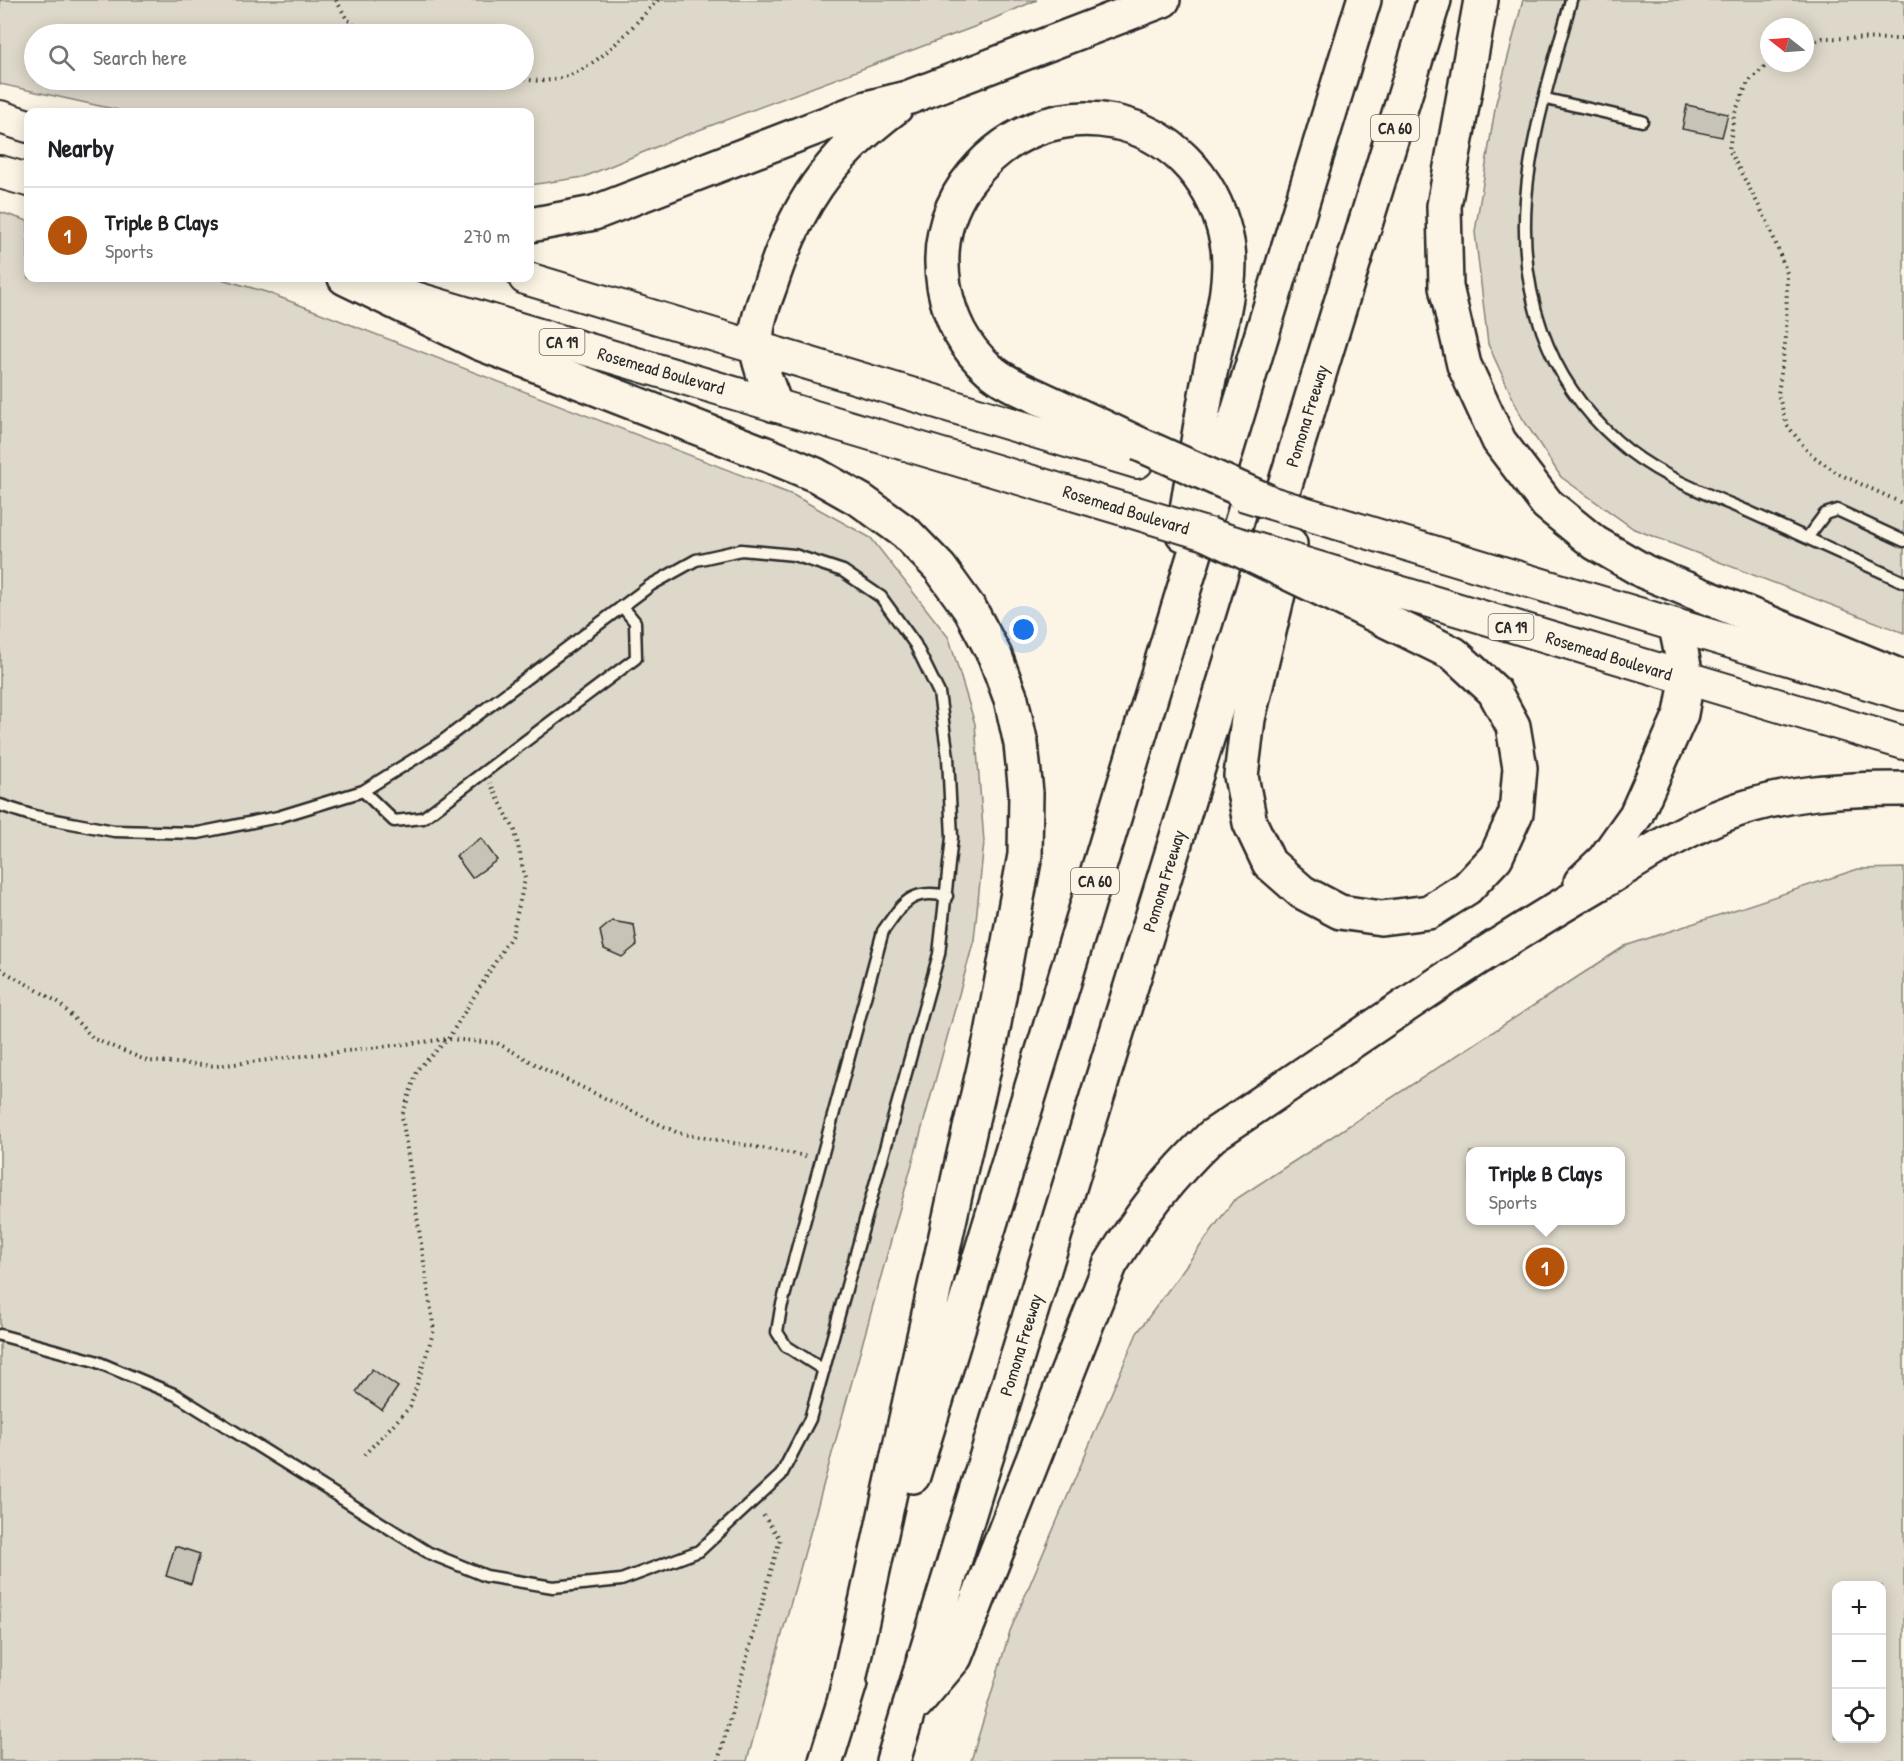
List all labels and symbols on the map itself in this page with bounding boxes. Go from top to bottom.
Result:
north arrow [1760,18,1814,72]
road number: CA 60 [1371,115,1419,141]
road number: CA 19 [540,329,584,355]
street label: Rosemead Boulevard [595,340,727,401]
street label: Pomona Freeway [1279,361,1334,470]
street label: Rosemead Boulevard [1060,478,1192,541]
road number: CA 19 [1488,614,1534,640]
your location [1009,615,1038,644]
street label: Rosemead Boulevard [1543,624,1675,687]
street label: Pomona Freeway [1136,826,1191,935]
road number: CA 60 [1071,868,1119,894]
pin: 1 [1526,1244,1564,1290]
street label: Pomona Freeway [993,1290,1048,1399]

